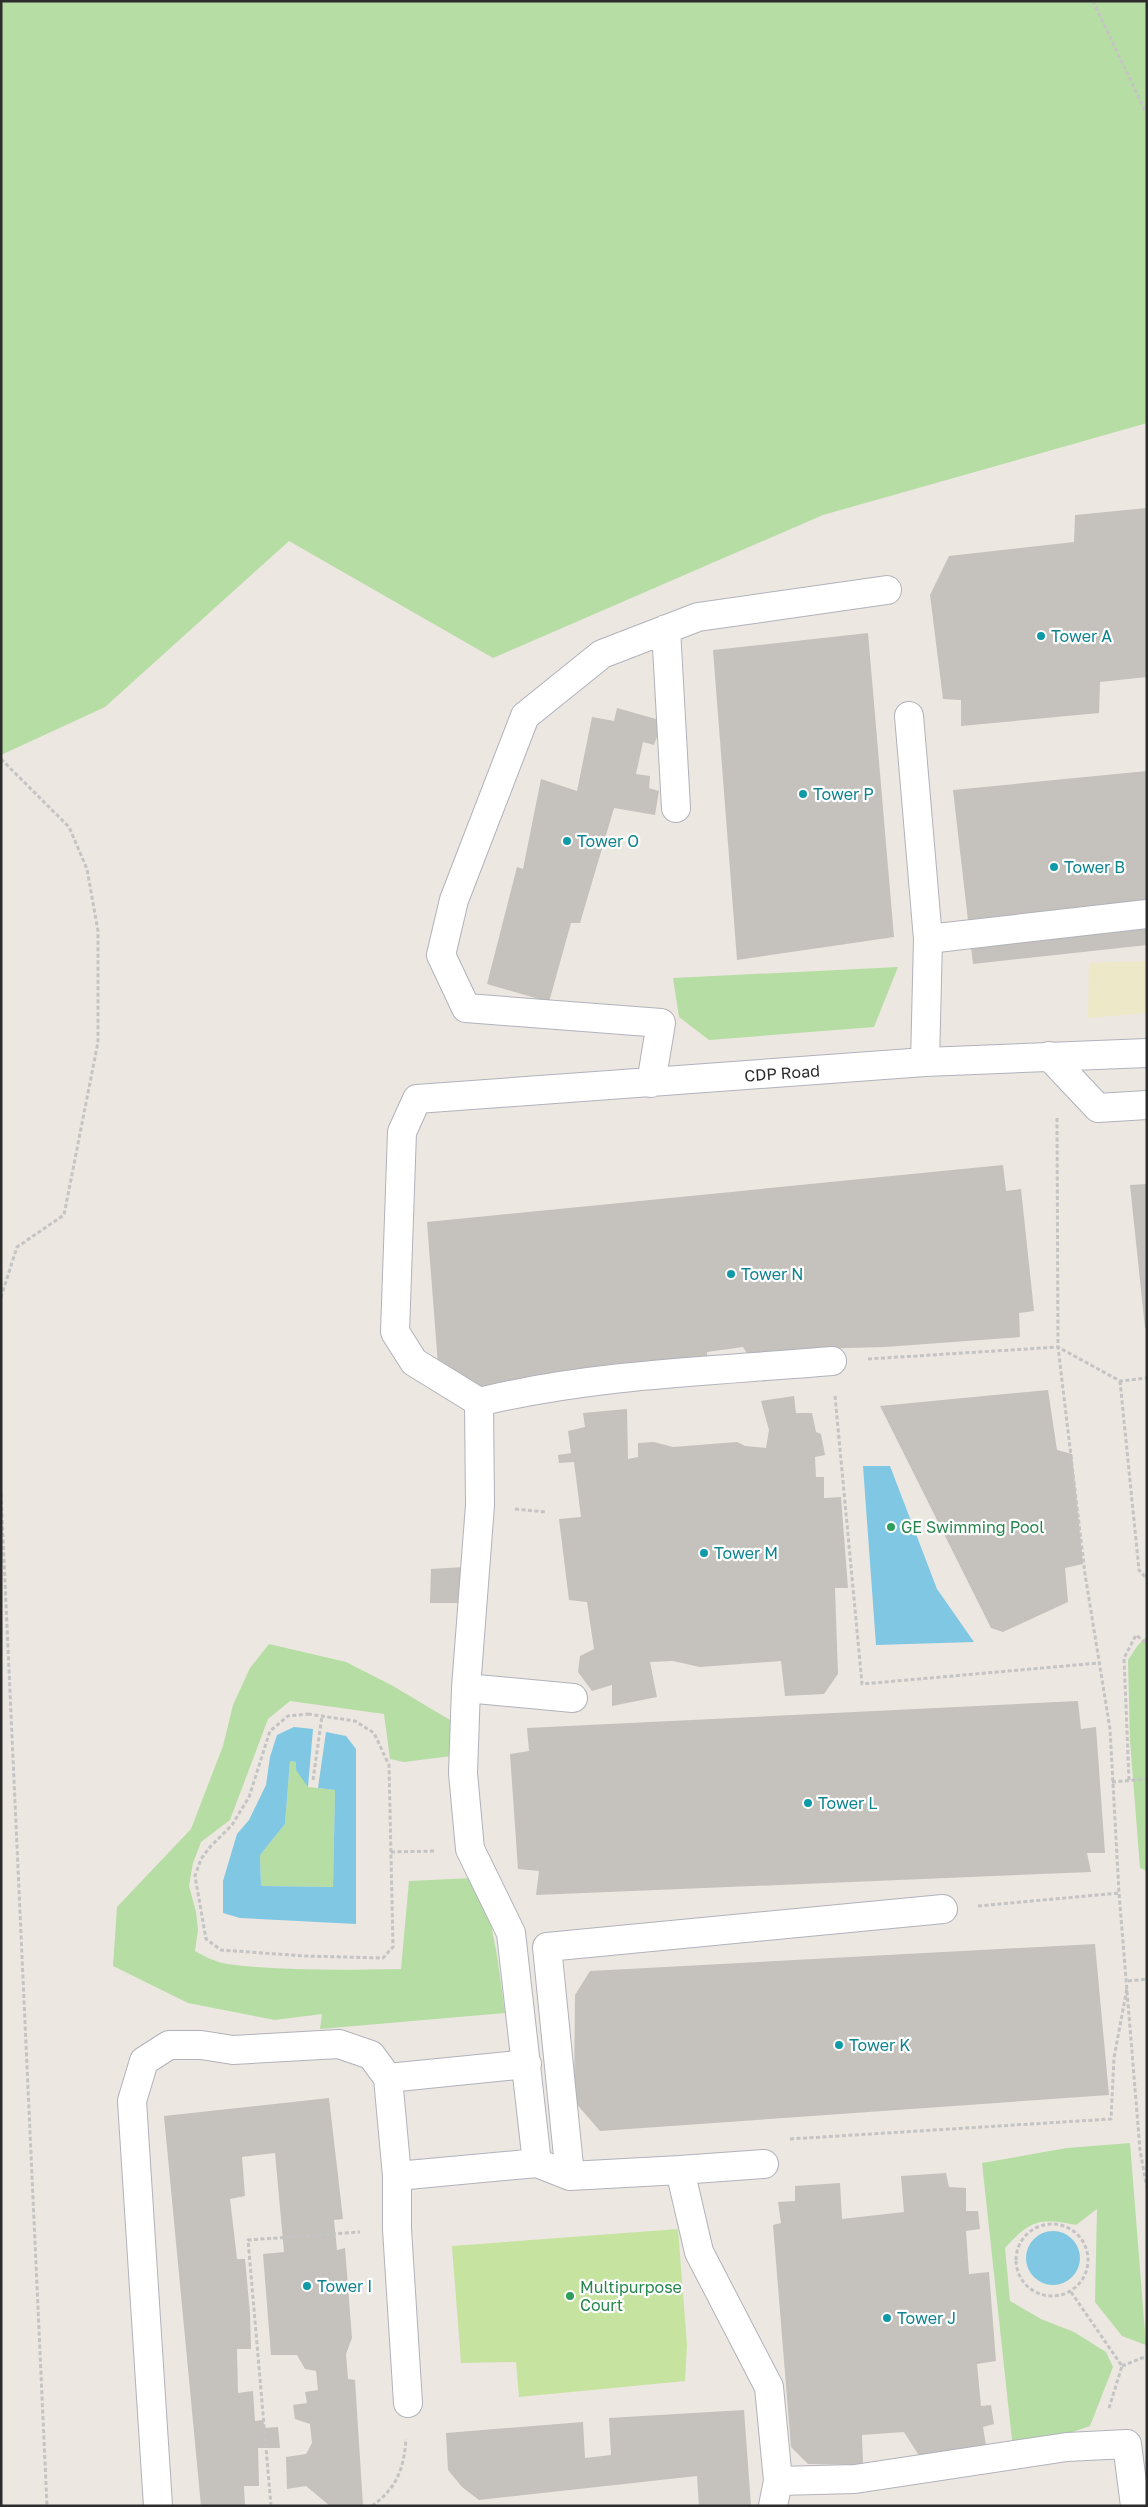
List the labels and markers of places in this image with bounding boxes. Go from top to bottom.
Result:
place label: Tower A [1051,626,1112,646]
marker: Tower A [1035,630,1047,642]
place label: Tower P [813,784,874,804]
marker: Tower P [797,788,809,800]
place label: Tower O [577,831,639,851]
marker: Tower O [561,835,573,847]
place label: Tower B [1064,857,1125,877]
marker: Tower B [1048,861,1060,873]
place label: Tower N [741,1264,803,1284]
marker: Tower N [725,1268,737,1280]
place label: GE Swimming Pool [901,1517,1044,1537]
marker: GE Swimming Pool [885,1521,897,1533]
place label: Tower M [714,1543,778,1563]
marker: Tower M [698,1547,710,1559]
place label: Tower L [818,1793,877,1813]
marker: Tower L [802,1797,814,1809]
place label: Tower K [849,2035,910,2055]
marker: Tower K [833,2039,845,2051]
place label: Tower I [317,2276,372,2296]
place label: Multipurpose Court [580,2277,682,2315]
marker: Tower I [301,2280,313,2292]
marker: Multipurpose Court [564,2290,576,2302]
place label: Tower J [897,2308,956,2328]
marker: Tower J [881,2312,893,2324]

